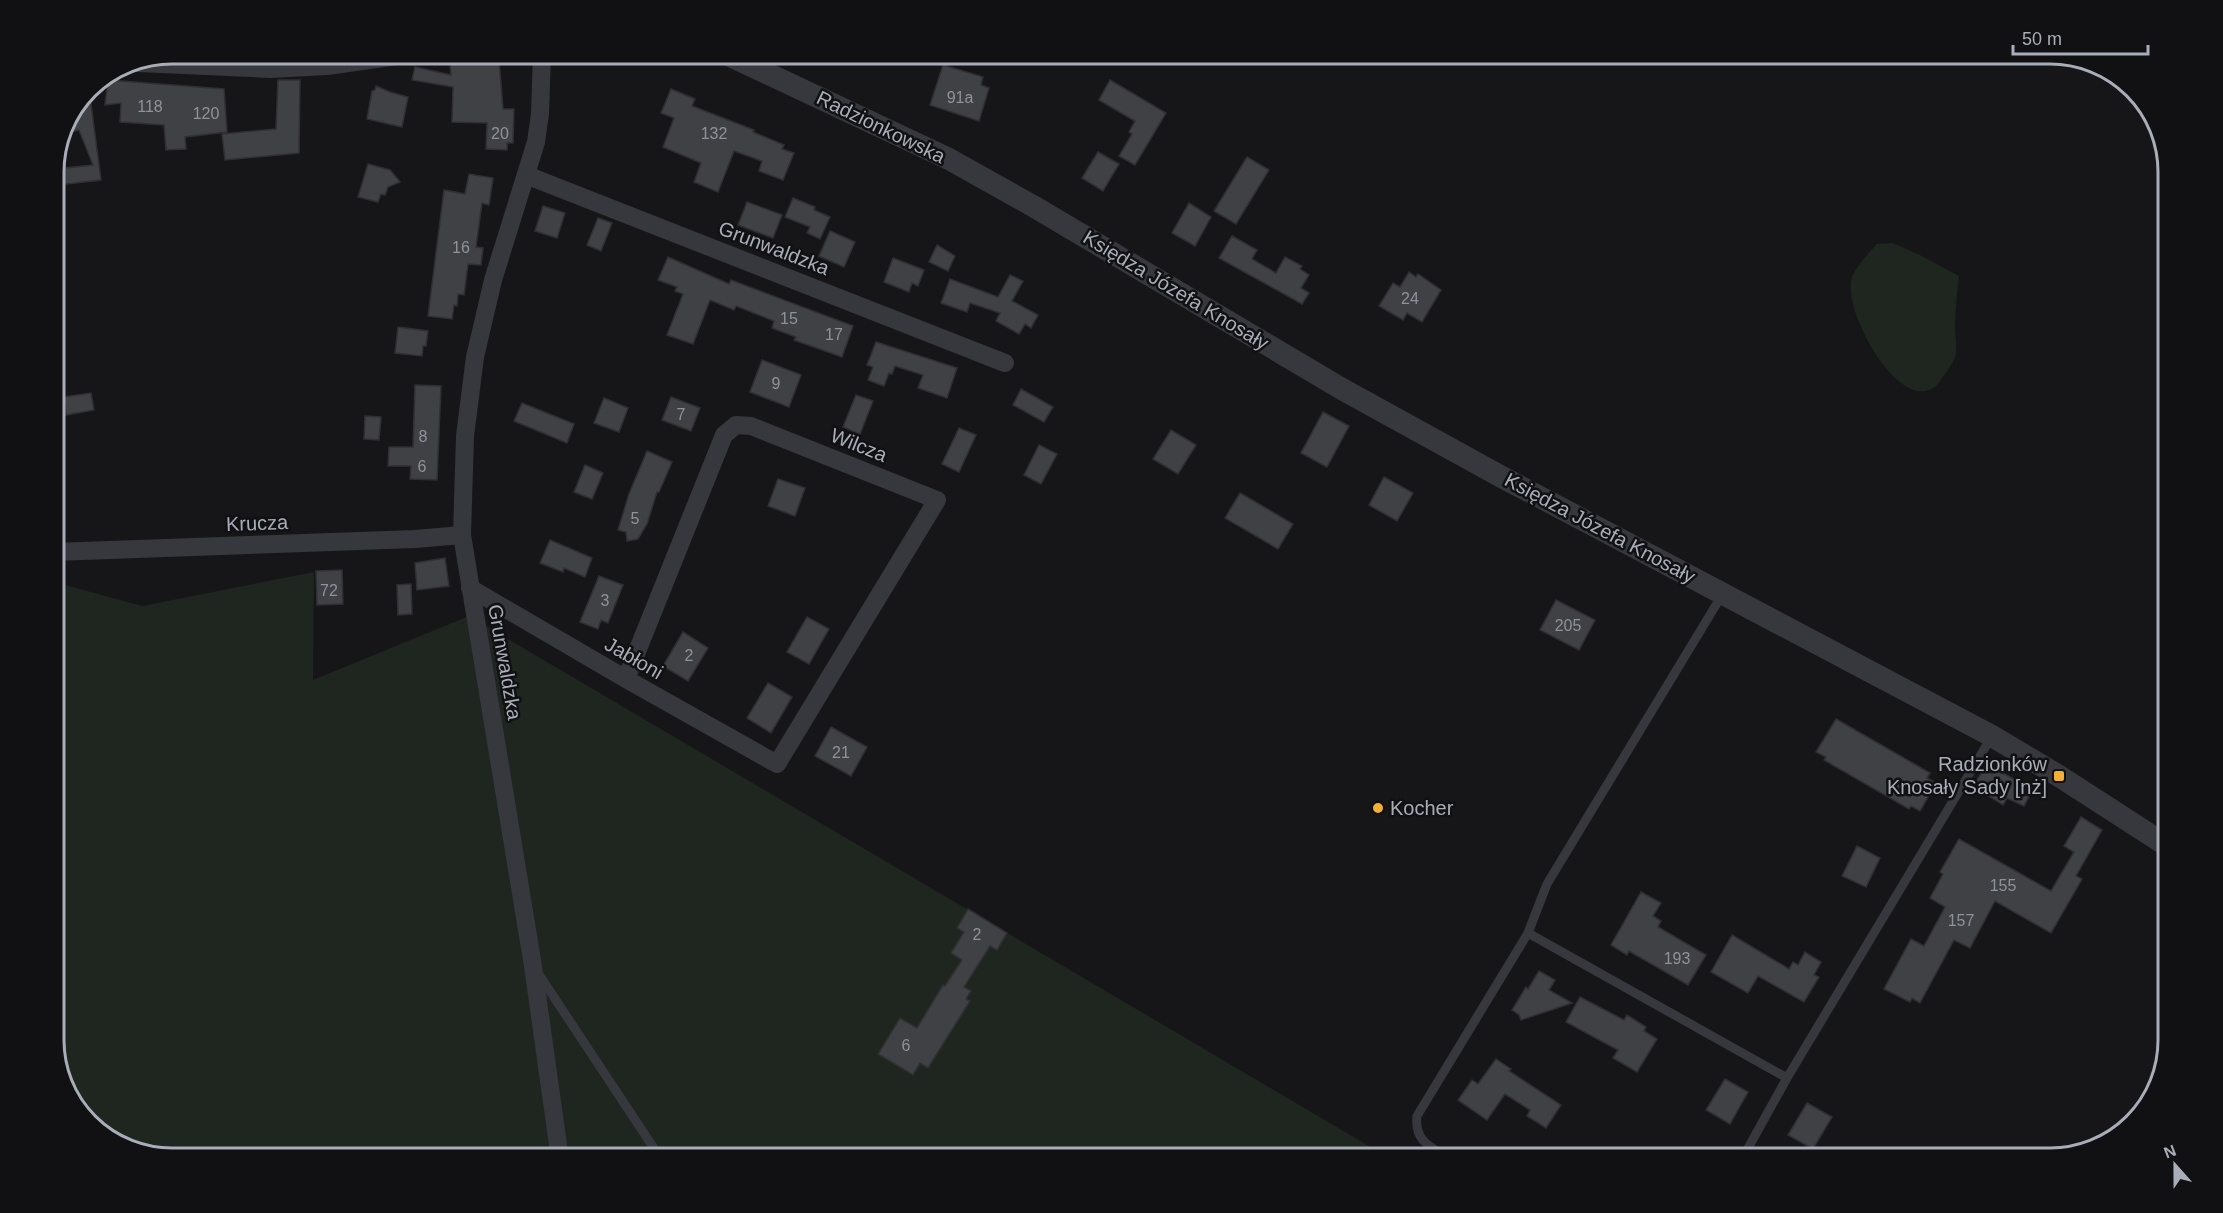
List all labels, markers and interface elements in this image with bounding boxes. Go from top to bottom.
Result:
scale bar [2013,18,2148,56]
text: 50 m [2022,29,2062,49]
street label: Radzionkowska [813,86,950,168]
house number: 91a [947,89,973,106]
house number: 118 [137,98,163,115]
house number: 120 [193,105,219,122]
house number: 20 [491,125,509,142]
house number: 132 [701,125,727,142]
street label: Grunwaldzka [716,217,833,279]
street label: Księdza Józefa Knosały [1079,226,1273,354]
house number: 16 [452,239,470,256]
house number: 24 [1401,290,1419,307]
house number: 15 [780,310,798,327]
house number: 17 [825,326,843,343]
house number: 9 [772,375,781,392]
house number: 7 [677,406,686,423]
street label: Wilcza [828,424,891,467]
house number: 8 [419,428,428,445]
house number: 6 [418,458,427,475]
street label: Księdza Józefa Knosały [1501,468,1699,588]
house number: 5 [631,510,640,527]
street label: Krucza [226,511,289,535]
house number: 72 [320,582,338,599]
house number: 3 [601,592,610,609]
street label: Grunwaldzka [484,603,526,722]
house number: 205 [1555,617,1581,634]
street label: Jabłoni [601,633,667,683]
house number: 2 [685,647,694,664]
house number: 21 [832,744,850,761]
place label: Radzionków Knosały Sady [nż] [1887,753,2048,798]
marker: Radzionków Knosały Sady [nż] [2052,769,2066,783]
place label: Kocher [1390,797,1454,819]
marker: Kocher [1371,801,1385,815]
house number: 155 [1990,877,2016,894]
house number: 157 [1948,912,1974,929]
house number: 2 [973,926,982,943]
house number: 193 [1664,950,1690,967]
house number: 6 [902,1037,911,1054]
north arrow [2145,1135,2205,1195]
text: N [2161,1141,2178,1161]

